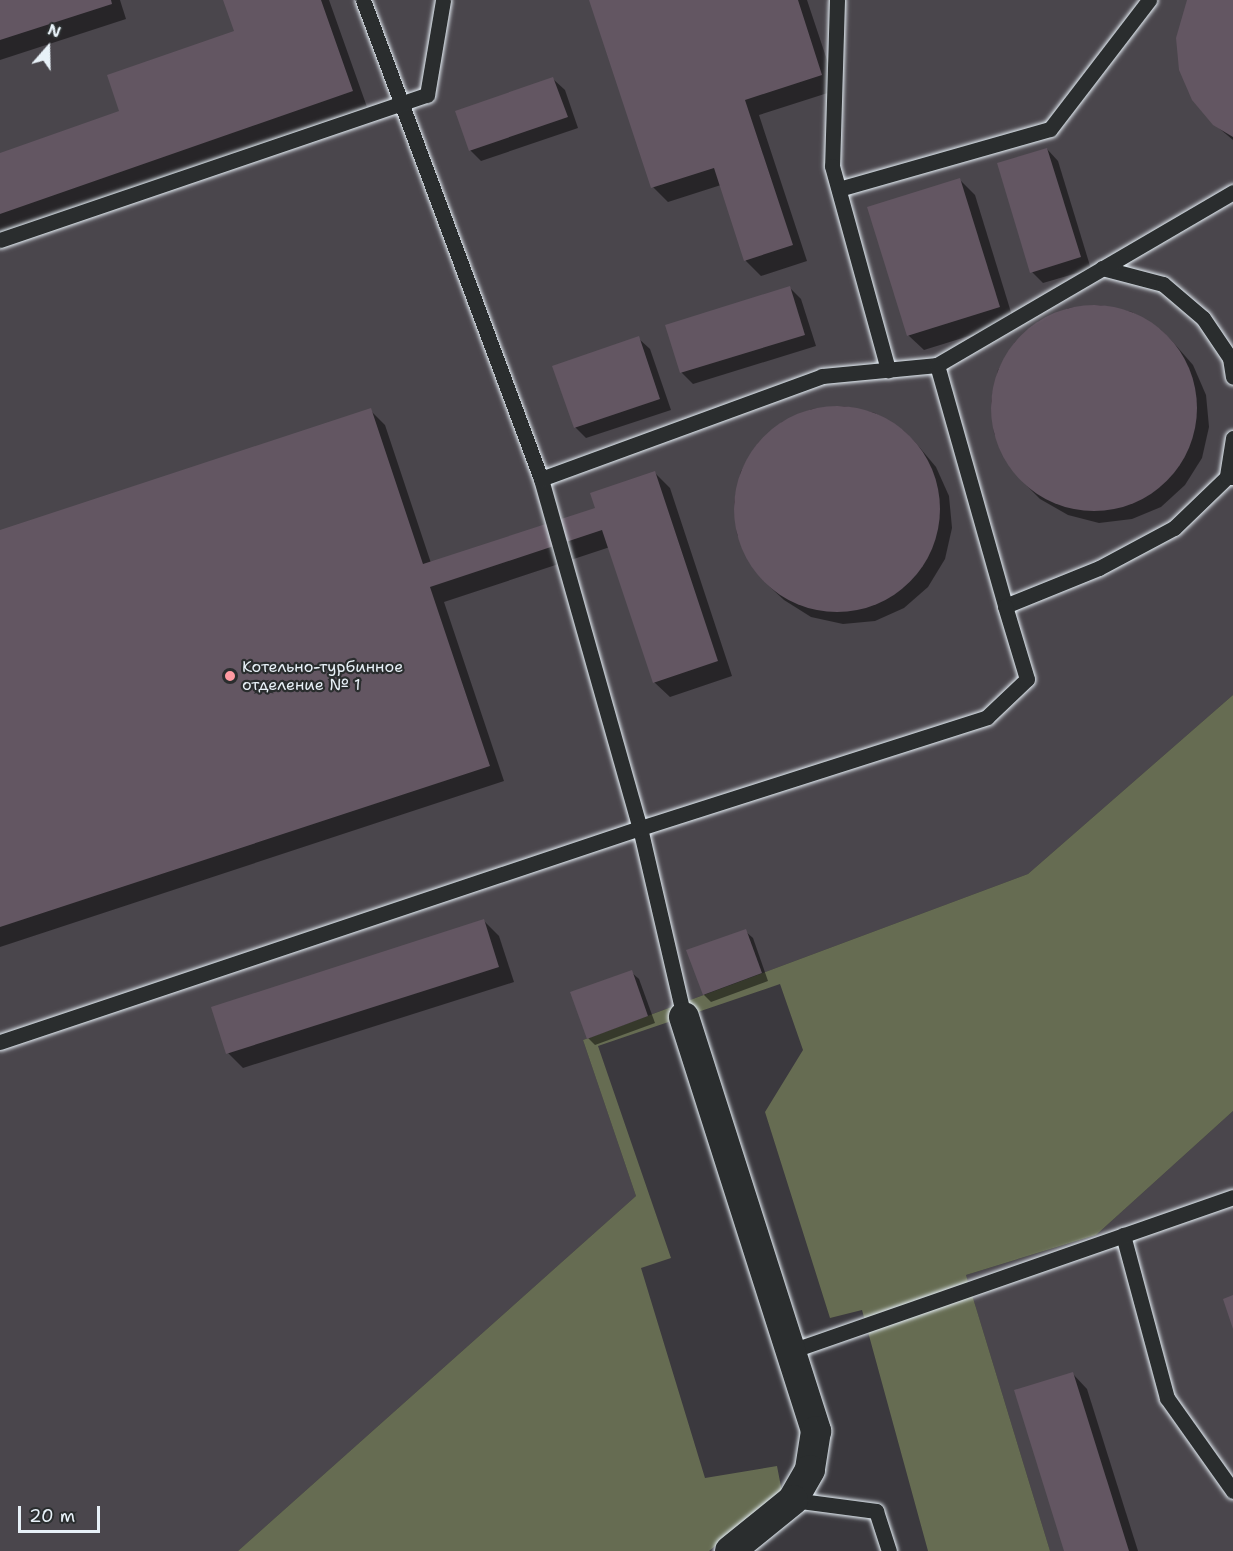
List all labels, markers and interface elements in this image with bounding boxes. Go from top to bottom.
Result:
north arrow [18,18,78,78]
text: N [45,19,64,43]
place label: Котельно-турбинное отделение № 1 [242,657,403,695]
marker: Котельно-турбинное отделение № 1 [223,669,237,683]
scale bar [21,1494,104,1532]
text: 20 m [29,1504,75,1528]

